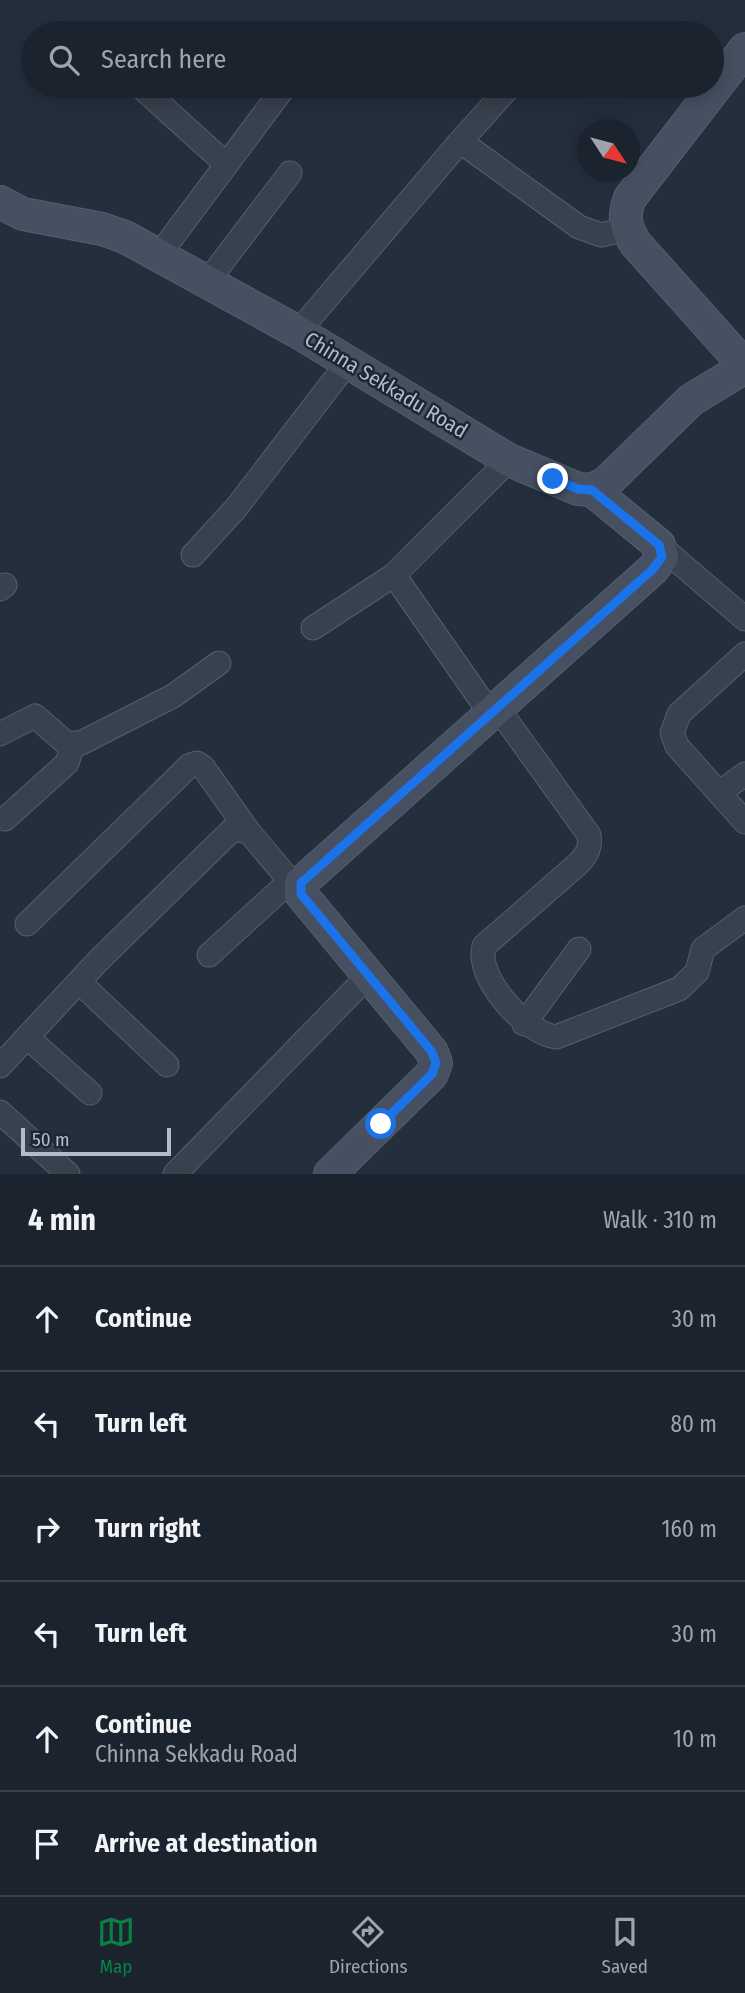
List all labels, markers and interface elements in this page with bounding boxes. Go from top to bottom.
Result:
search box [21,21,724,98]
icon: search [45,41,83,79]
text: Search here [101,44,226,75]
north arrow [577,119,640,182]
street label: Chinna Sekkadu Road [300,326,472,444]
route end [537,463,568,494]
route start [365,1108,396,1139]
scale bar [21,1125,172,1157]
text: 50 m [32,1128,70,1151]
text: 4 min [28,1202,96,1238]
text: Walk · 310 m [603,1206,717,1234]
icon: ahead [28,1300,66,1338]
text: Continue [95,1303,192,1334]
text: 30 m [672,1305,717,1333]
icon: left [28,1405,66,1443]
text: Turn left [95,1408,187,1439]
text: 80 m [670,1410,717,1438]
icon: right [28,1510,66,1548]
text: Turn right [95,1513,201,1544]
text: 160 m [662,1515,717,1543]
icon: left [28,1615,66,1653]
text: Turn left [95,1618,187,1649]
text: 30 m [672,1620,717,1648]
text: Continue [95,1709,192,1740]
icon: ahead [28,1720,66,1758]
text: 10 m [673,1725,717,1753]
text: Chinna Sekkadu Road [95,1740,298,1768]
icon: arrive [28,1825,66,1863]
text: Arrive at destination [95,1828,318,1859]
tab: Map [97,1913,135,1978]
tab: Directions [329,1913,408,1978]
tab: Saved [602,1913,648,1978]

